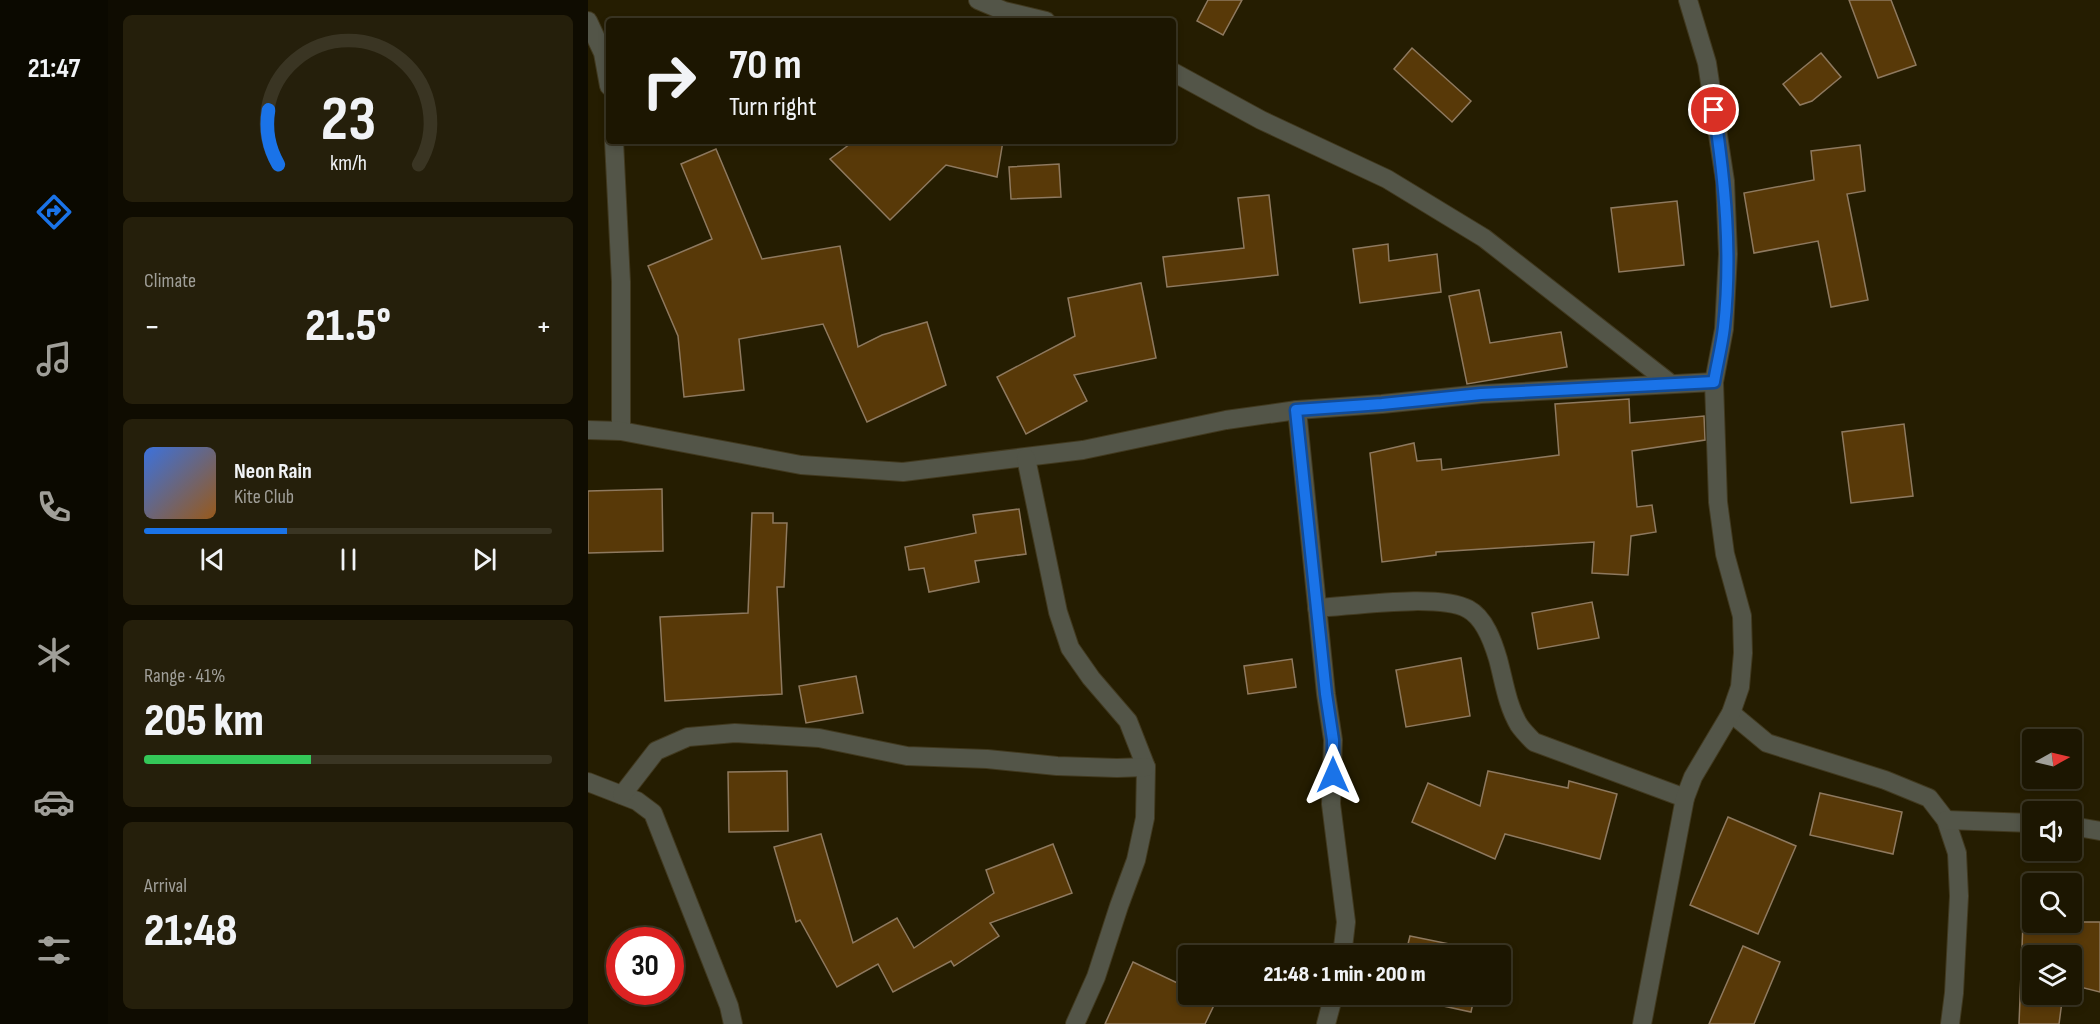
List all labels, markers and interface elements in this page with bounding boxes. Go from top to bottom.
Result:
text: 70 m [729,40,802,91]
icon: right [630,42,708,120]
text: 21:47 [28,53,80,85]
text: 23 [320,84,376,159]
pin [1688,84,1739,135]
text: Turn right [729,91,816,123]
icon: arrive [1697,93,1730,126]
text: km/h [329,152,367,177]
icon: directions [33,191,75,233]
text: Climate [144,269,196,293]
text: 21.5° [305,299,391,354]
text: − [144,307,160,347]
text: + [536,307,552,347]
icon: music [33,338,75,380]
text: Neon Rain [234,458,312,485]
text: Kite Club [234,485,294,509]
icon: phone [33,486,75,528]
icon: previous [196,543,229,576]
icon: pause [332,543,365,576]
icon: next [468,543,501,576]
icon: climate [33,634,75,676]
text: Range · 41% [144,664,225,688]
text: 205 km [144,694,264,749]
north arrow [2022,729,2082,789]
map controls [2022,729,2082,1005]
position arrow [1301,743,1365,807]
icon: car [33,781,75,823]
button: sound [2022,801,2082,861]
button: search [2022,873,2082,933]
text: Arrival [144,874,187,898]
text: 21:48 [144,904,237,959]
speed limit sign: 30 [606,927,684,1005]
icon: filters [33,929,75,971]
button: layers [2022,945,2082,1005]
text: 21:48 · 1 min · 200 m [1264,961,1425,988]

